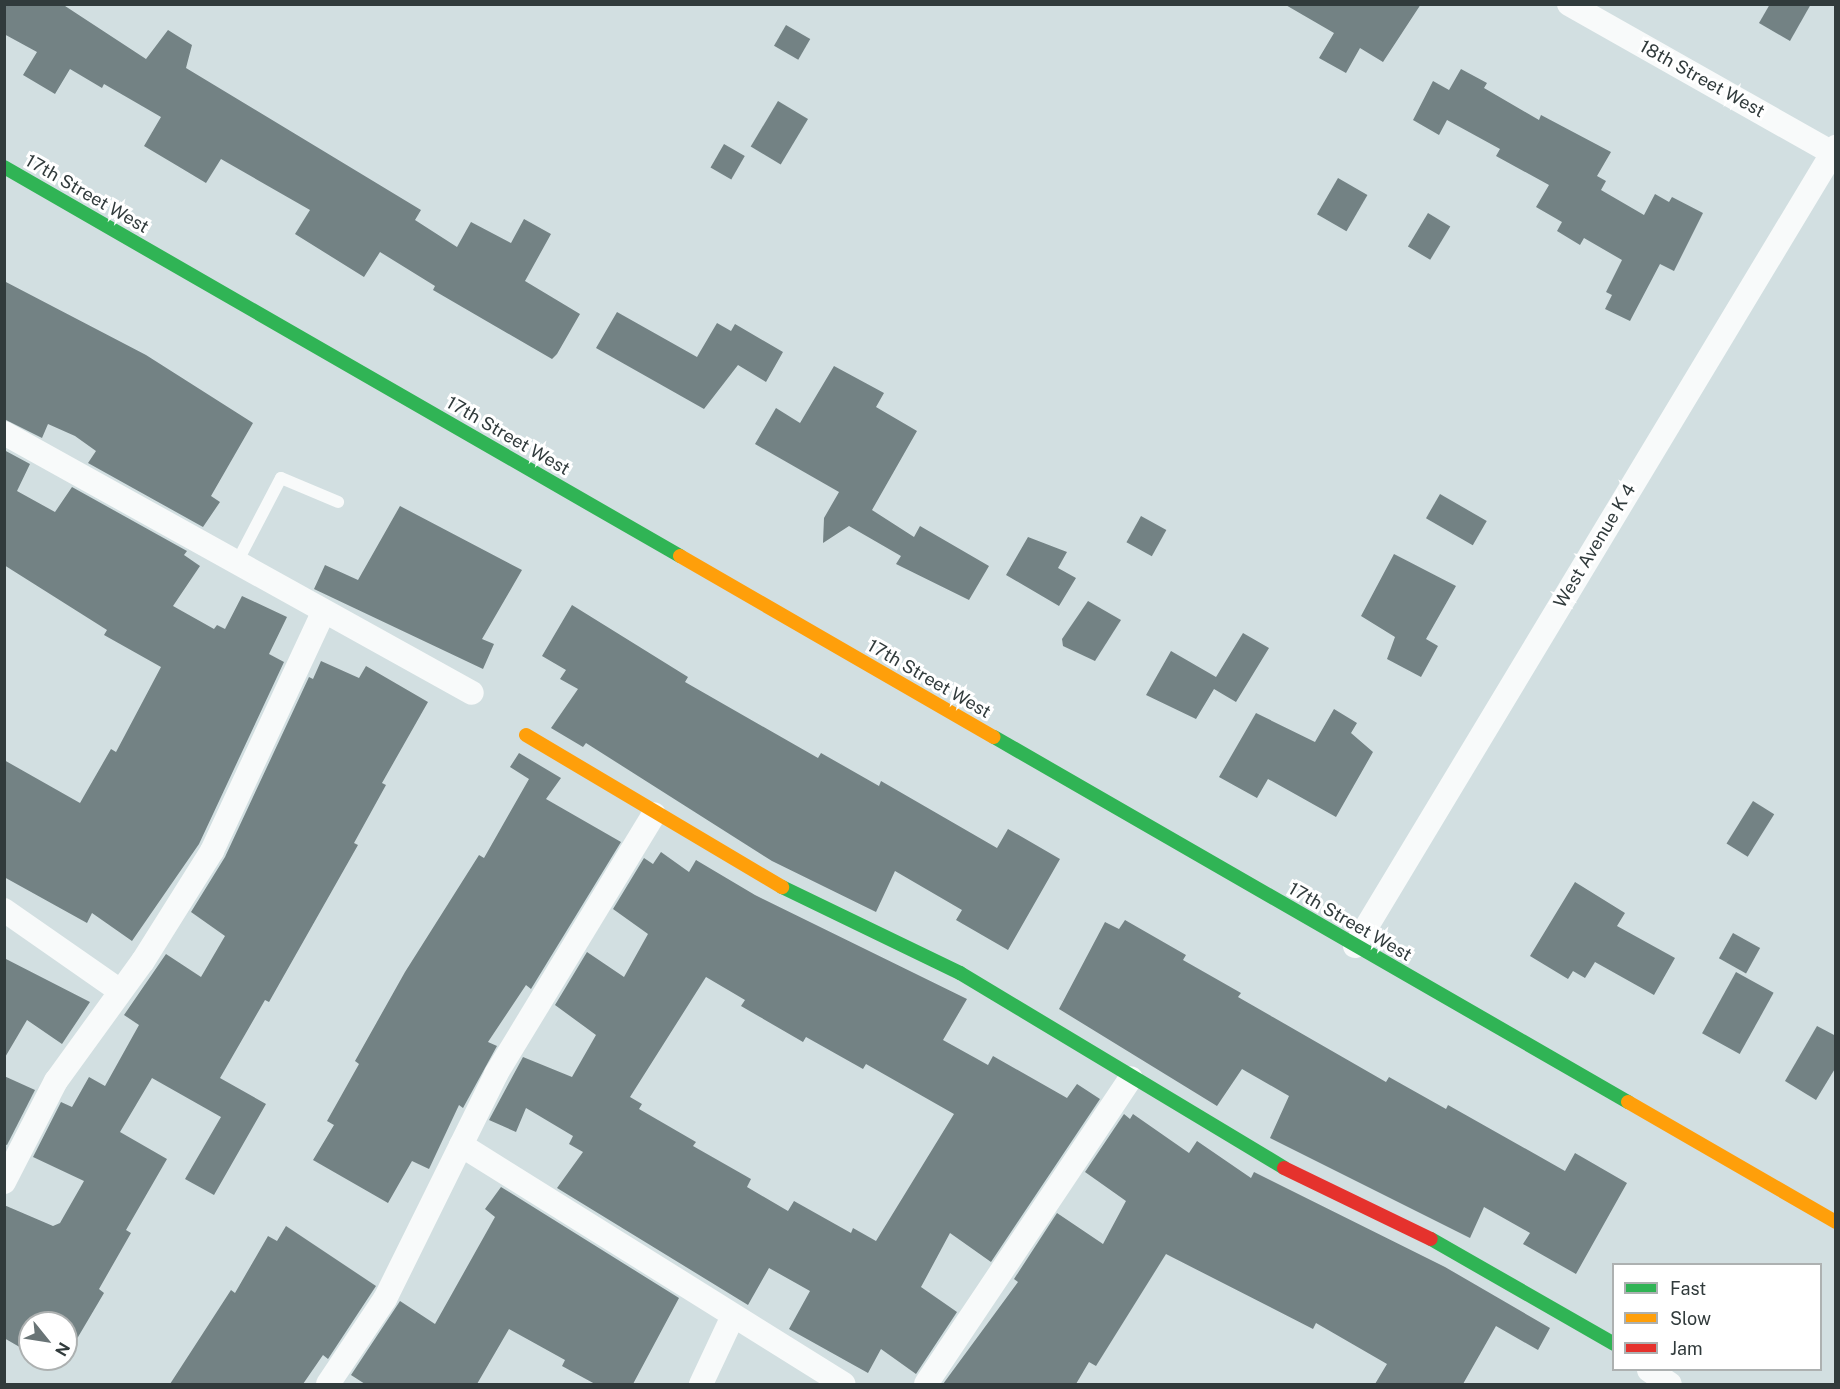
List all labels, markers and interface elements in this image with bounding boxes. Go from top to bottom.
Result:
street label: 18th Street West [1636,36,1768,122]
street label: 17th Street West [21,150,153,238]
street label: 17th Street West [442,392,574,480]
street label: West Avenue K 4 [1549,480,1641,612]
street label: 17th Street West [863,635,995,723]
street label: 17th Street West [1284,878,1416,966]
legend [1612,1263,1822,1371]
text: Fast [1670,1278,1706,1299]
text: Slow [1670,1308,1711,1329]
north arrow [18,1311,78,1371]
text: Jam [1670,1338,1703,1359]
text: N [51,1339,74,1359]

